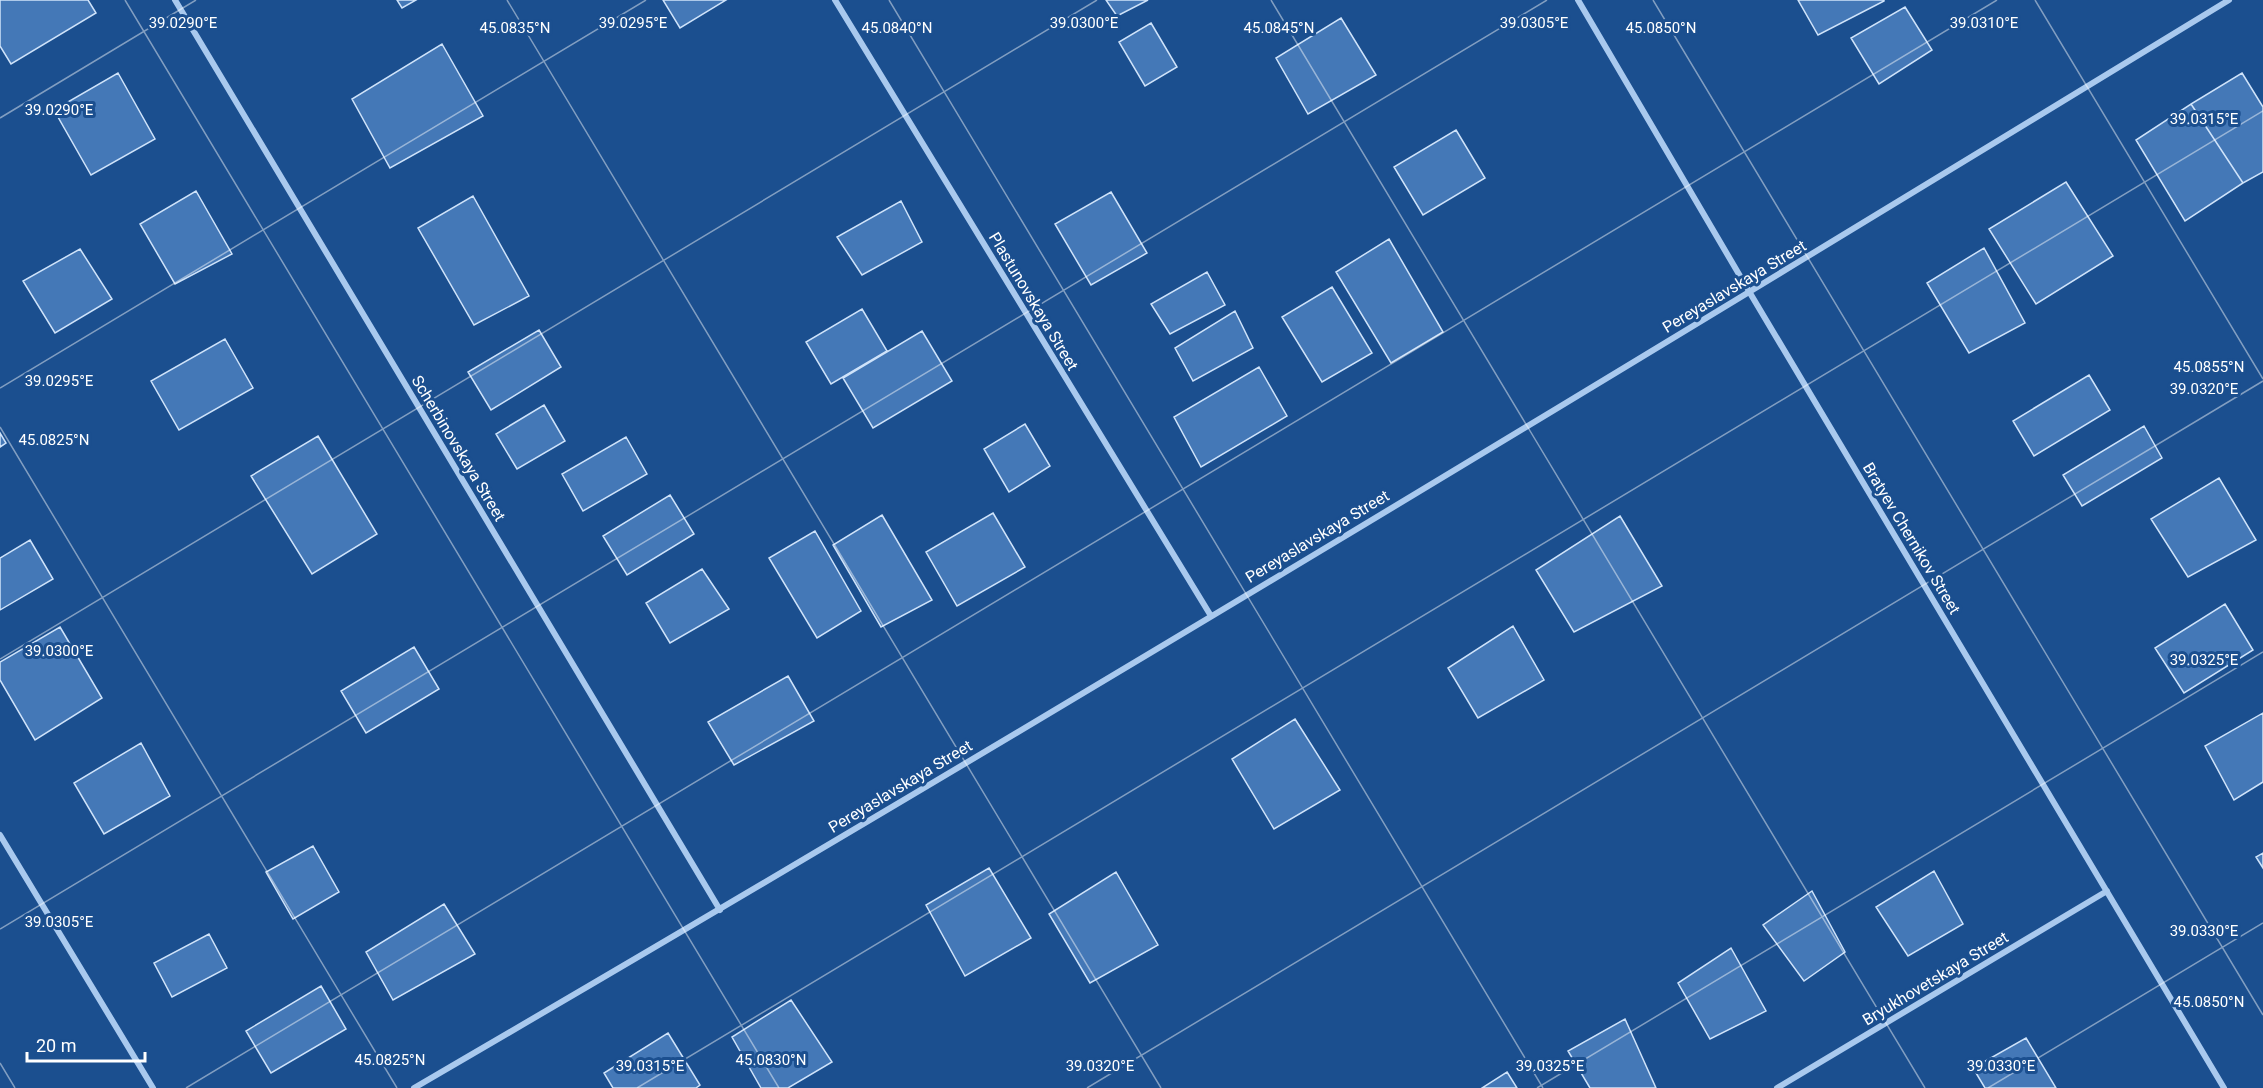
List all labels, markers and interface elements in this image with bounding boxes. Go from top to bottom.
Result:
text: 39.0290°E [149,14,218,32]
text: 39.0295°E [599,14,668,32]
text: 39.0300°E [1050,14,1119,32]
text: 39.0305°E [1500,14,1569,32]
text: 39.0310°E [1950,14,2019,32]
text: 45.0835°N [480,19,550,37]
text: 45.0840°N [862,19,932,37]
text: 45.0845°N [1244,19,1314,37]
text: 45.0850°N [1626,19,1696,37]
text: 39.0290°E [25,101,94,119]
text: 39.0315°E [2170,110,2239,128]
street label: Plastunovskaya Street [985,229,1082,374]
street label: Pereyaslavskaya Street [1659,236,1809,337]
text: 45.0855°N [2174,358,2244,376]
text: 39.0295°E [25,372,94,390]
street label: Scherbinovskaya Street [408,372,510,524]
text: 39.0320°E [2170,380,2239,398]
text: 45.0825°N [19,431,89,449]
street label: Bratyev Chernikov Street [1859,459,1964,618]
street label: Pereyaslavskaya Street [1242,486,1392,587]
text: 39.0300°E [25,642,94,660]
text: 39.0325°E [2170,651,2239,669]
street label: Pereyaslavskaya Street [825,736,975,837]
text: 39.0305°E [25,913,94,931]
text: 39.0330°E [2170,922,2239,940]
street label: Bryukhovetskaya Street [1859,927,2012,1029]
text: 45.0850°N [2174,993,2244,1011]
scale bar [27,1025,146,1063]
text: 20 m [36,1035,76,1056]
text: 45.0825°N [355,1051,425,1069]
text: 45.0830°N [736,1051,806,1069]
text: 39.0315°E [616,1057,685,1075]
text: 39.0320°E [1066,1057,1135,1075]
text: 39.0325°E [1516,1057,1585,1075]
text: 39.0330°E [1967,1057,2036,1075]

